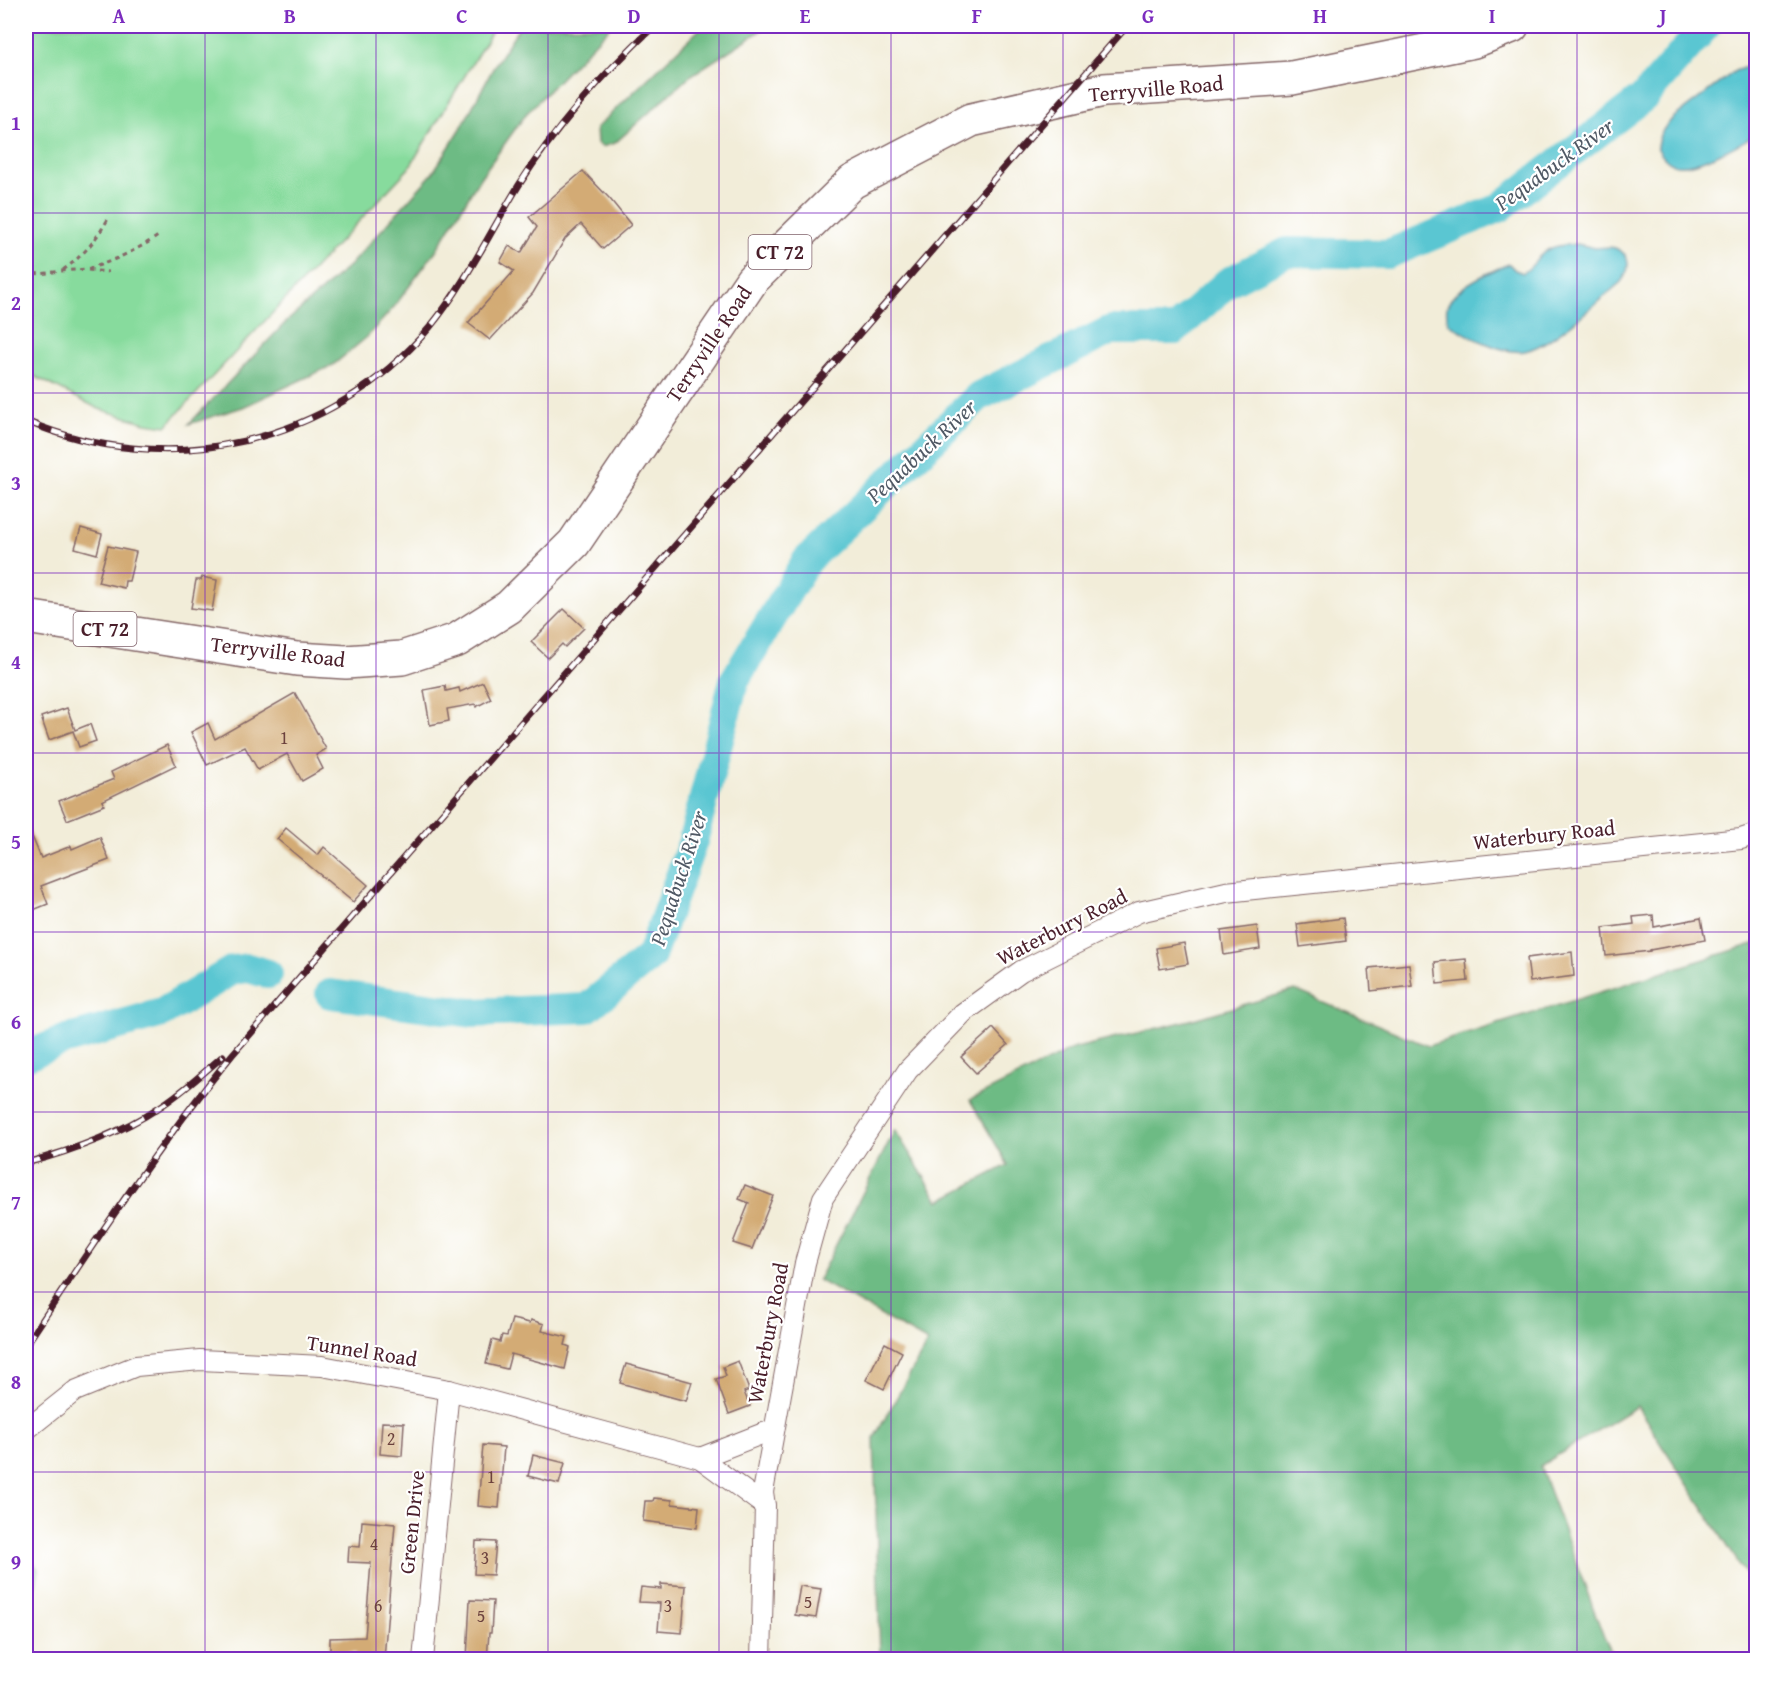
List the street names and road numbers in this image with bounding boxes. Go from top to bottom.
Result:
street label: Terryville Road [1087,67,1225,110]
road number: CT 72 [748,235,812,269]
street label: Terryville Road [658,278,760,408]
road number: CT 72 [74,612,136,646]
street label: Terryville Road [209,628,348,675]
street label: Waterbury Road [1471,812,1617,857]
street label: Waterbury Road [991,880,1133,973]
street label: Waterbury Road [739,1259,796,1406]
street label: Tunnel Road [305,1327,420,1375]
street label: Green Drive [391,1468,432,1575]

